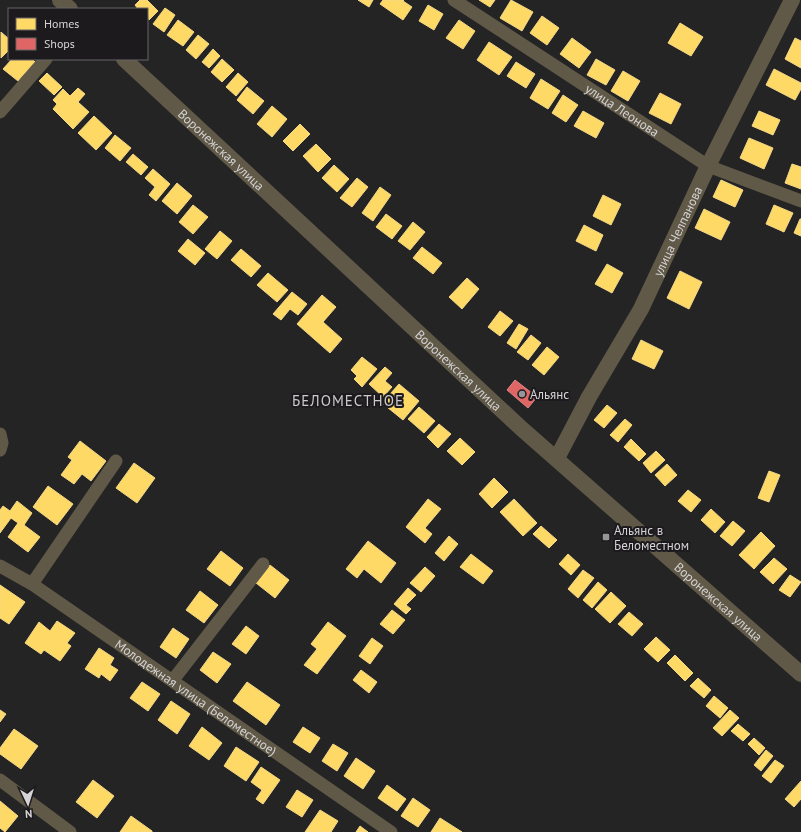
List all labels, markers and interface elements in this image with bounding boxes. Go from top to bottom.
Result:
legend [8,8,148,60]
text: Homes [44,16,79,31]
text: Shops [44,36,75,51]
street label: улица Леонова [582,80,662,140]
street label: Воронежская улица [175,105,268,194]
street label: улица Челпанова [649,183,706,279]
street label: Воронежская улица [412,326,505,415]
place label: Альянс [530,386,569,403]
marker: Альянс [517,389,527,399]
district label: БЕЛОМЕСТНОЕ [292,391,404,410]
place label: Альянс в Беломестном [614,522,689,554]
marker: Альянс в Беломестном [601,532,611,542]
street label: Воронежская улица [671,558,766,645]
street label: Молодежная улица (Беломестное) [112,635,280,759]
north arrow [8,784,48,824]
text: N [25,807,33,821]

